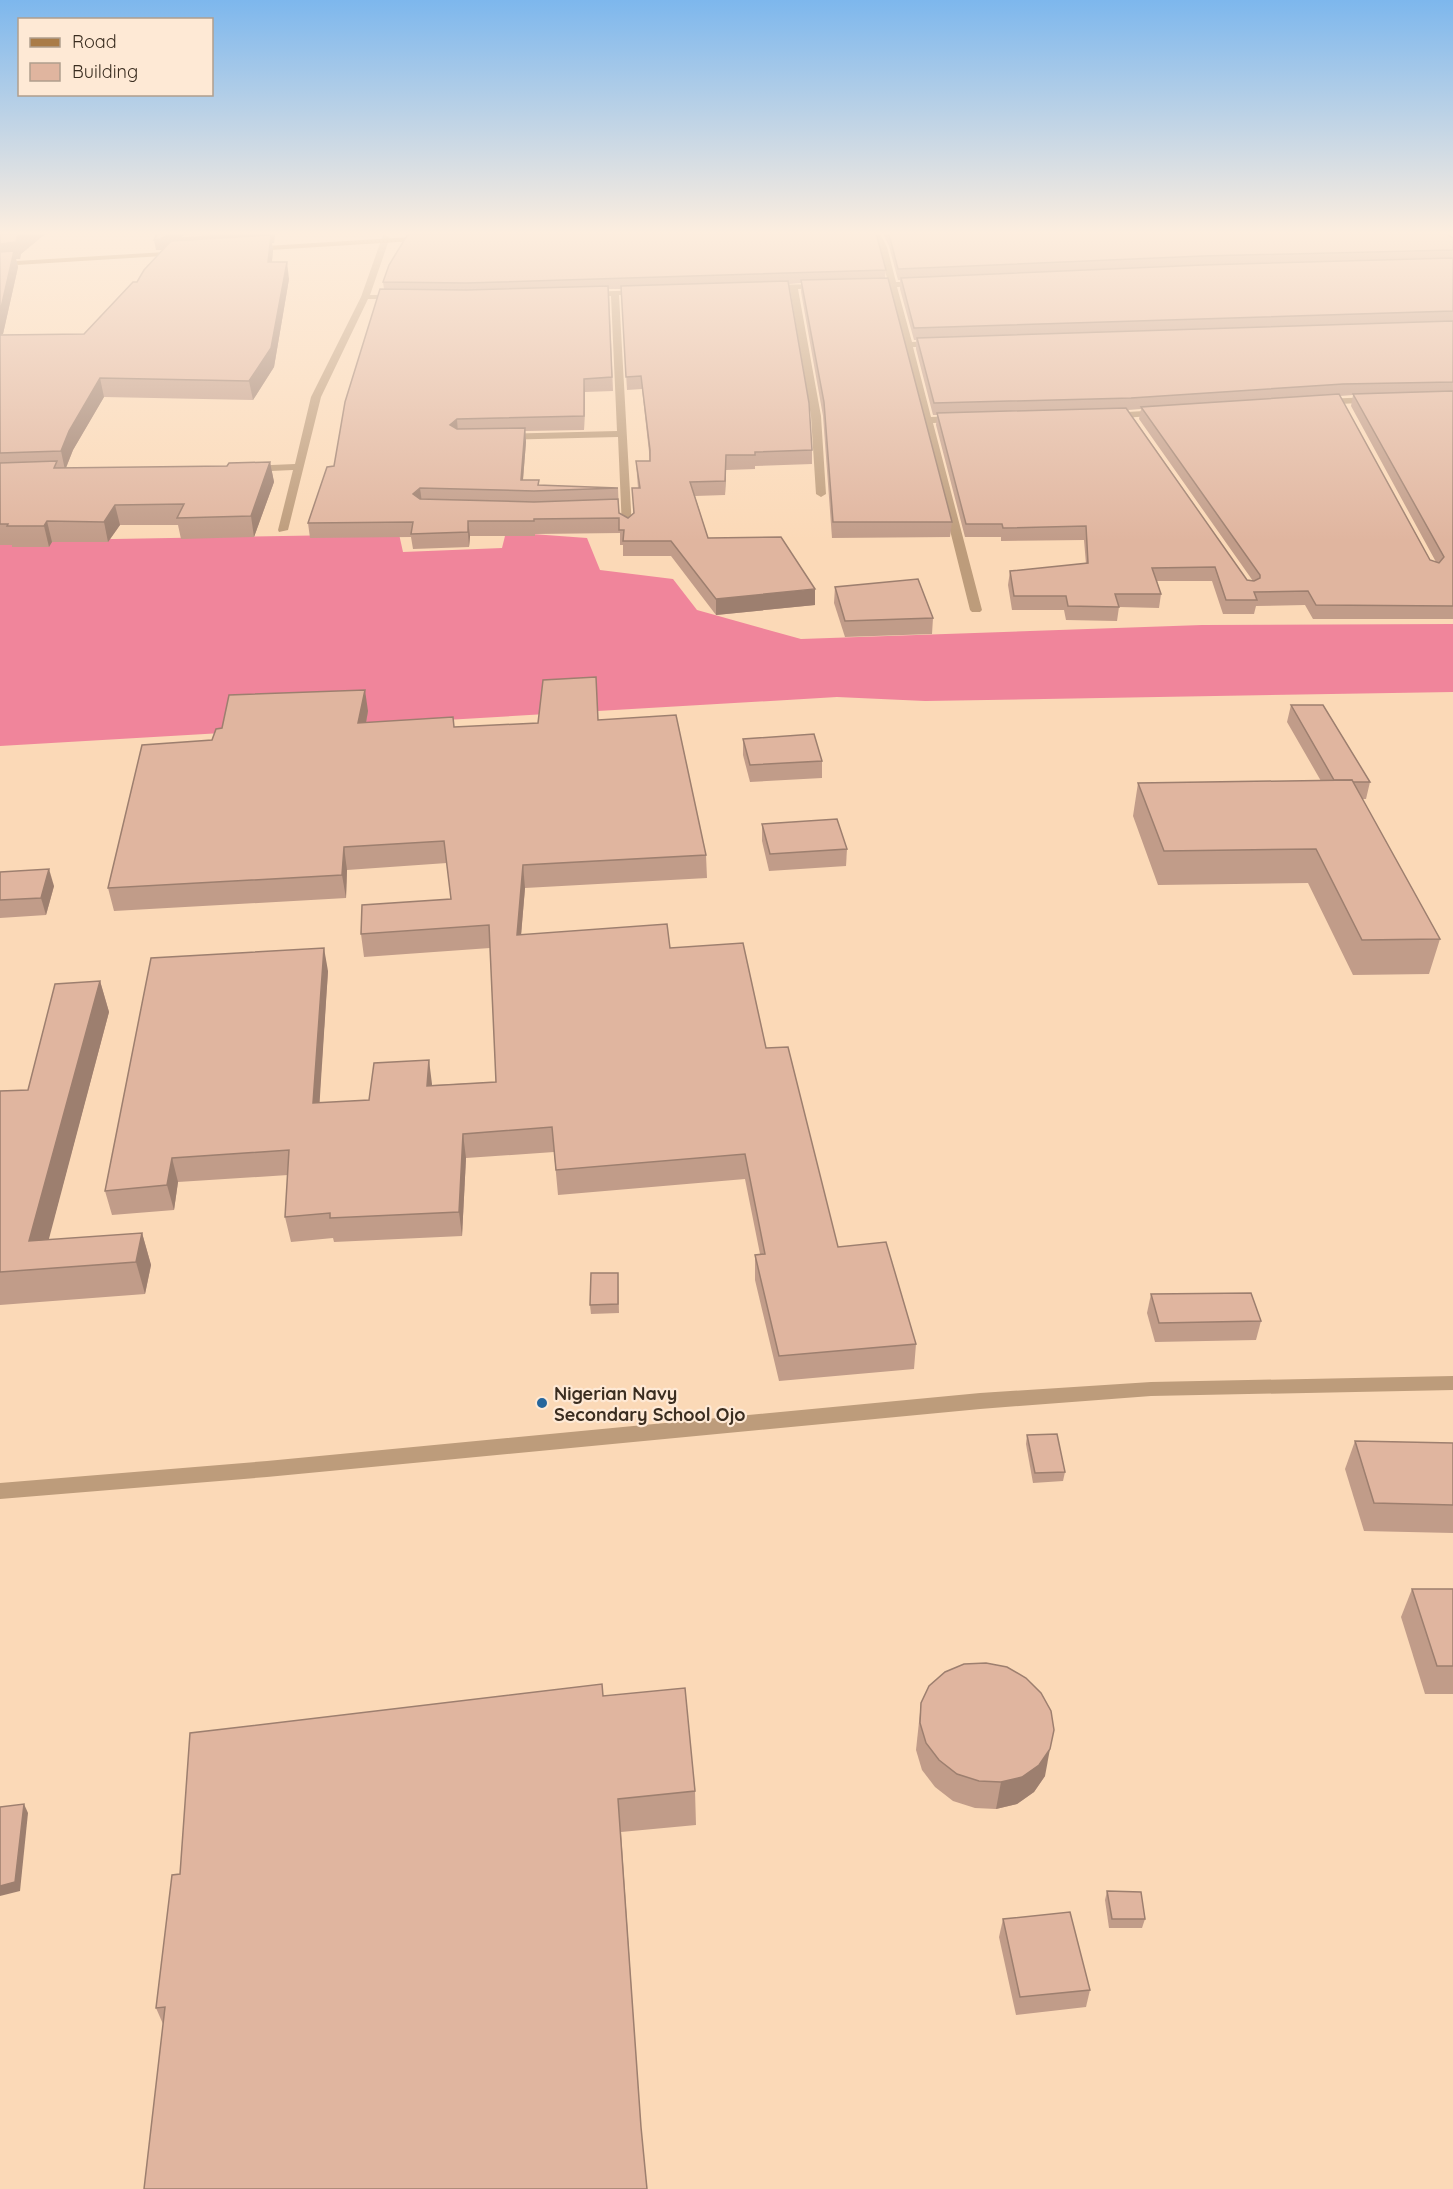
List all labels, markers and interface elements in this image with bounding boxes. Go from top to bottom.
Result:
legend [18,18,213,96]
text: Road [72,30,117,53]
text: Building [72,60,138,83]
place label: Nigerian Navy Secondary School Ojo [554,1382,746,1426]
marker: Nigerian Navy Secondary School Ojo [535,1396,549,1410]

